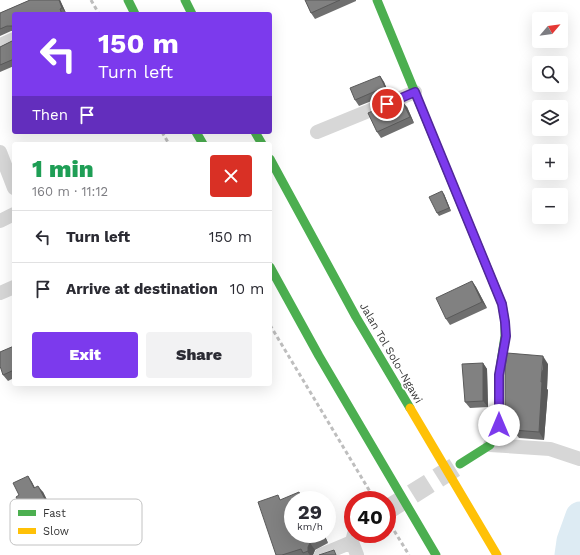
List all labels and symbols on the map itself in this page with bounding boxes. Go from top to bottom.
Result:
north arrow [532,12,568,48]
pin [370,87,404,121]
street label: Jalan Tol Solo–Ngawi [357,300,425,406]
position arrow [478,404,520,446]
speed limit sign: 40 [344,491,396,543]
legend [10,499,142,545]
text: Fast [43,507,66,520]
text: Slow [43,525,69,538]

